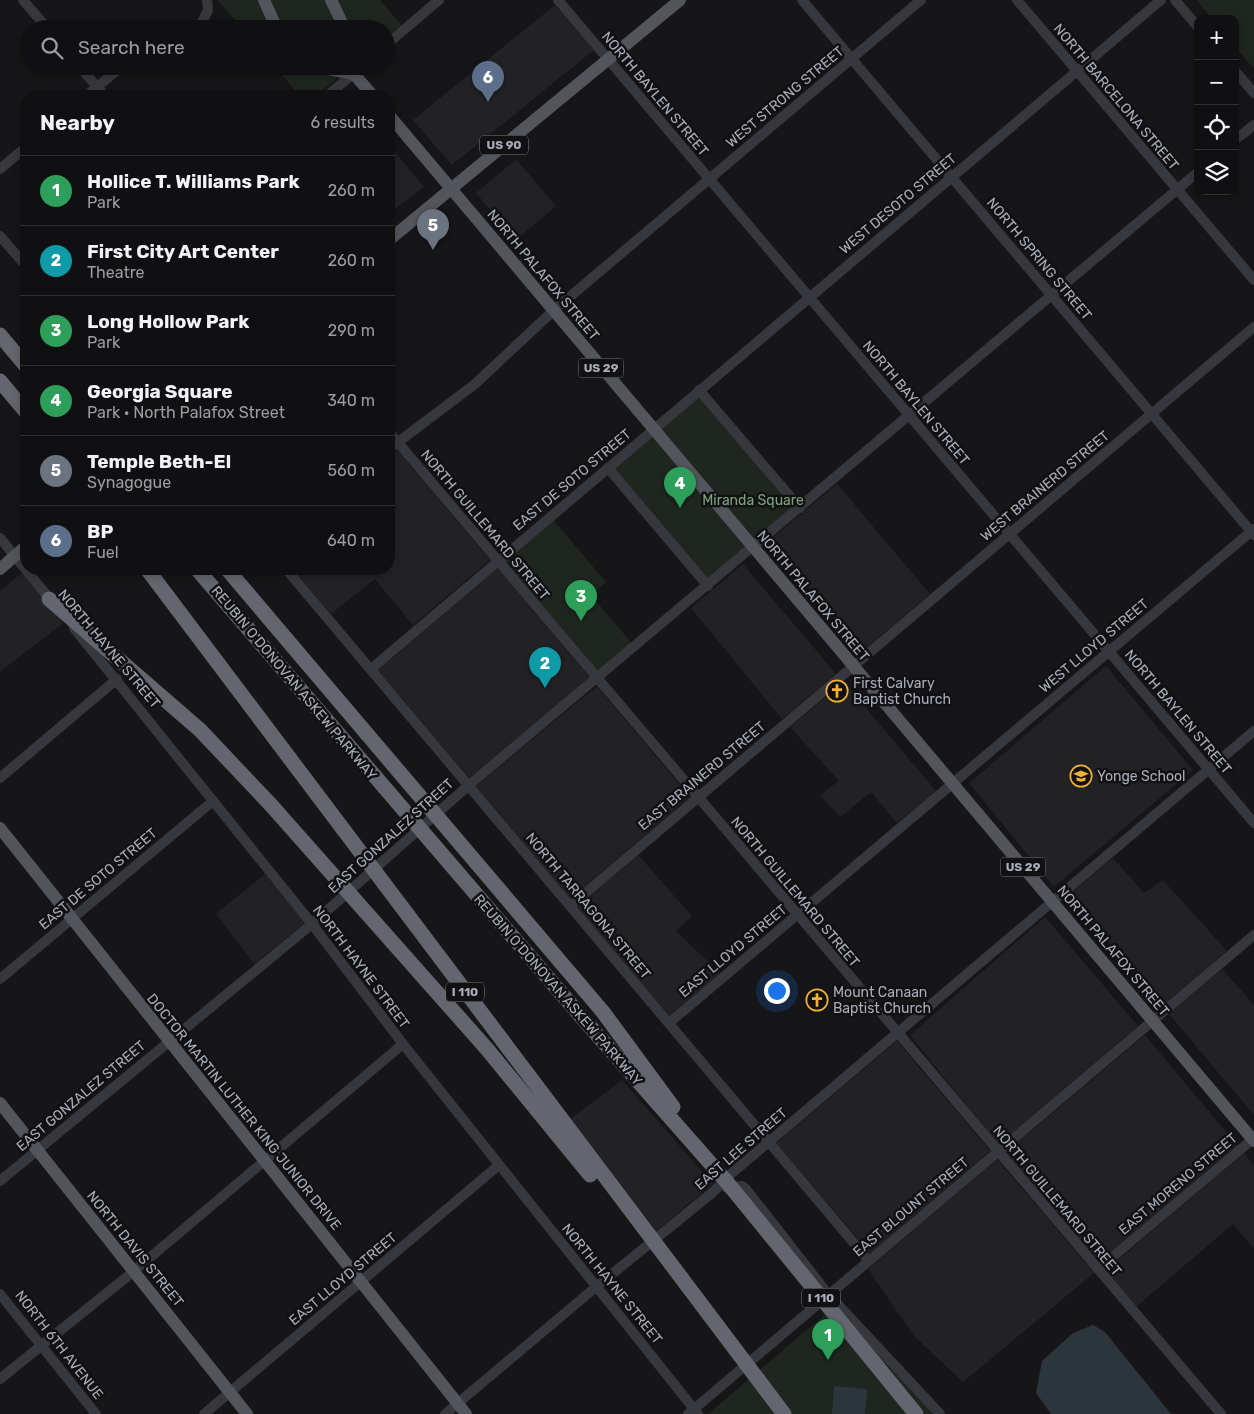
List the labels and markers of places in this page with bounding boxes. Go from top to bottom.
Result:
pin: 6 [472,61,504,102]
pin: 5 [417,209,449,250]
pin: 4 [664,467,696,508]
pin: 3 [565,580,597,621]
pin: 2 [529,647,561,688]
place label: First Calvary Baptist Church [853,675,951,708]
church icon: First Calvary Baptist Church [825,679,849,703]
school or university icon: Yonge School [1069,764,1093,788]
place label: Yonge School [1097,768,1185,785]
place label: Mount Canaan Baptist Church [833,984,931,1017]
church icon: Mount Canaan Baptist Church [805,988,829,1012]
pin: 1 [812,1319,844,1360]

